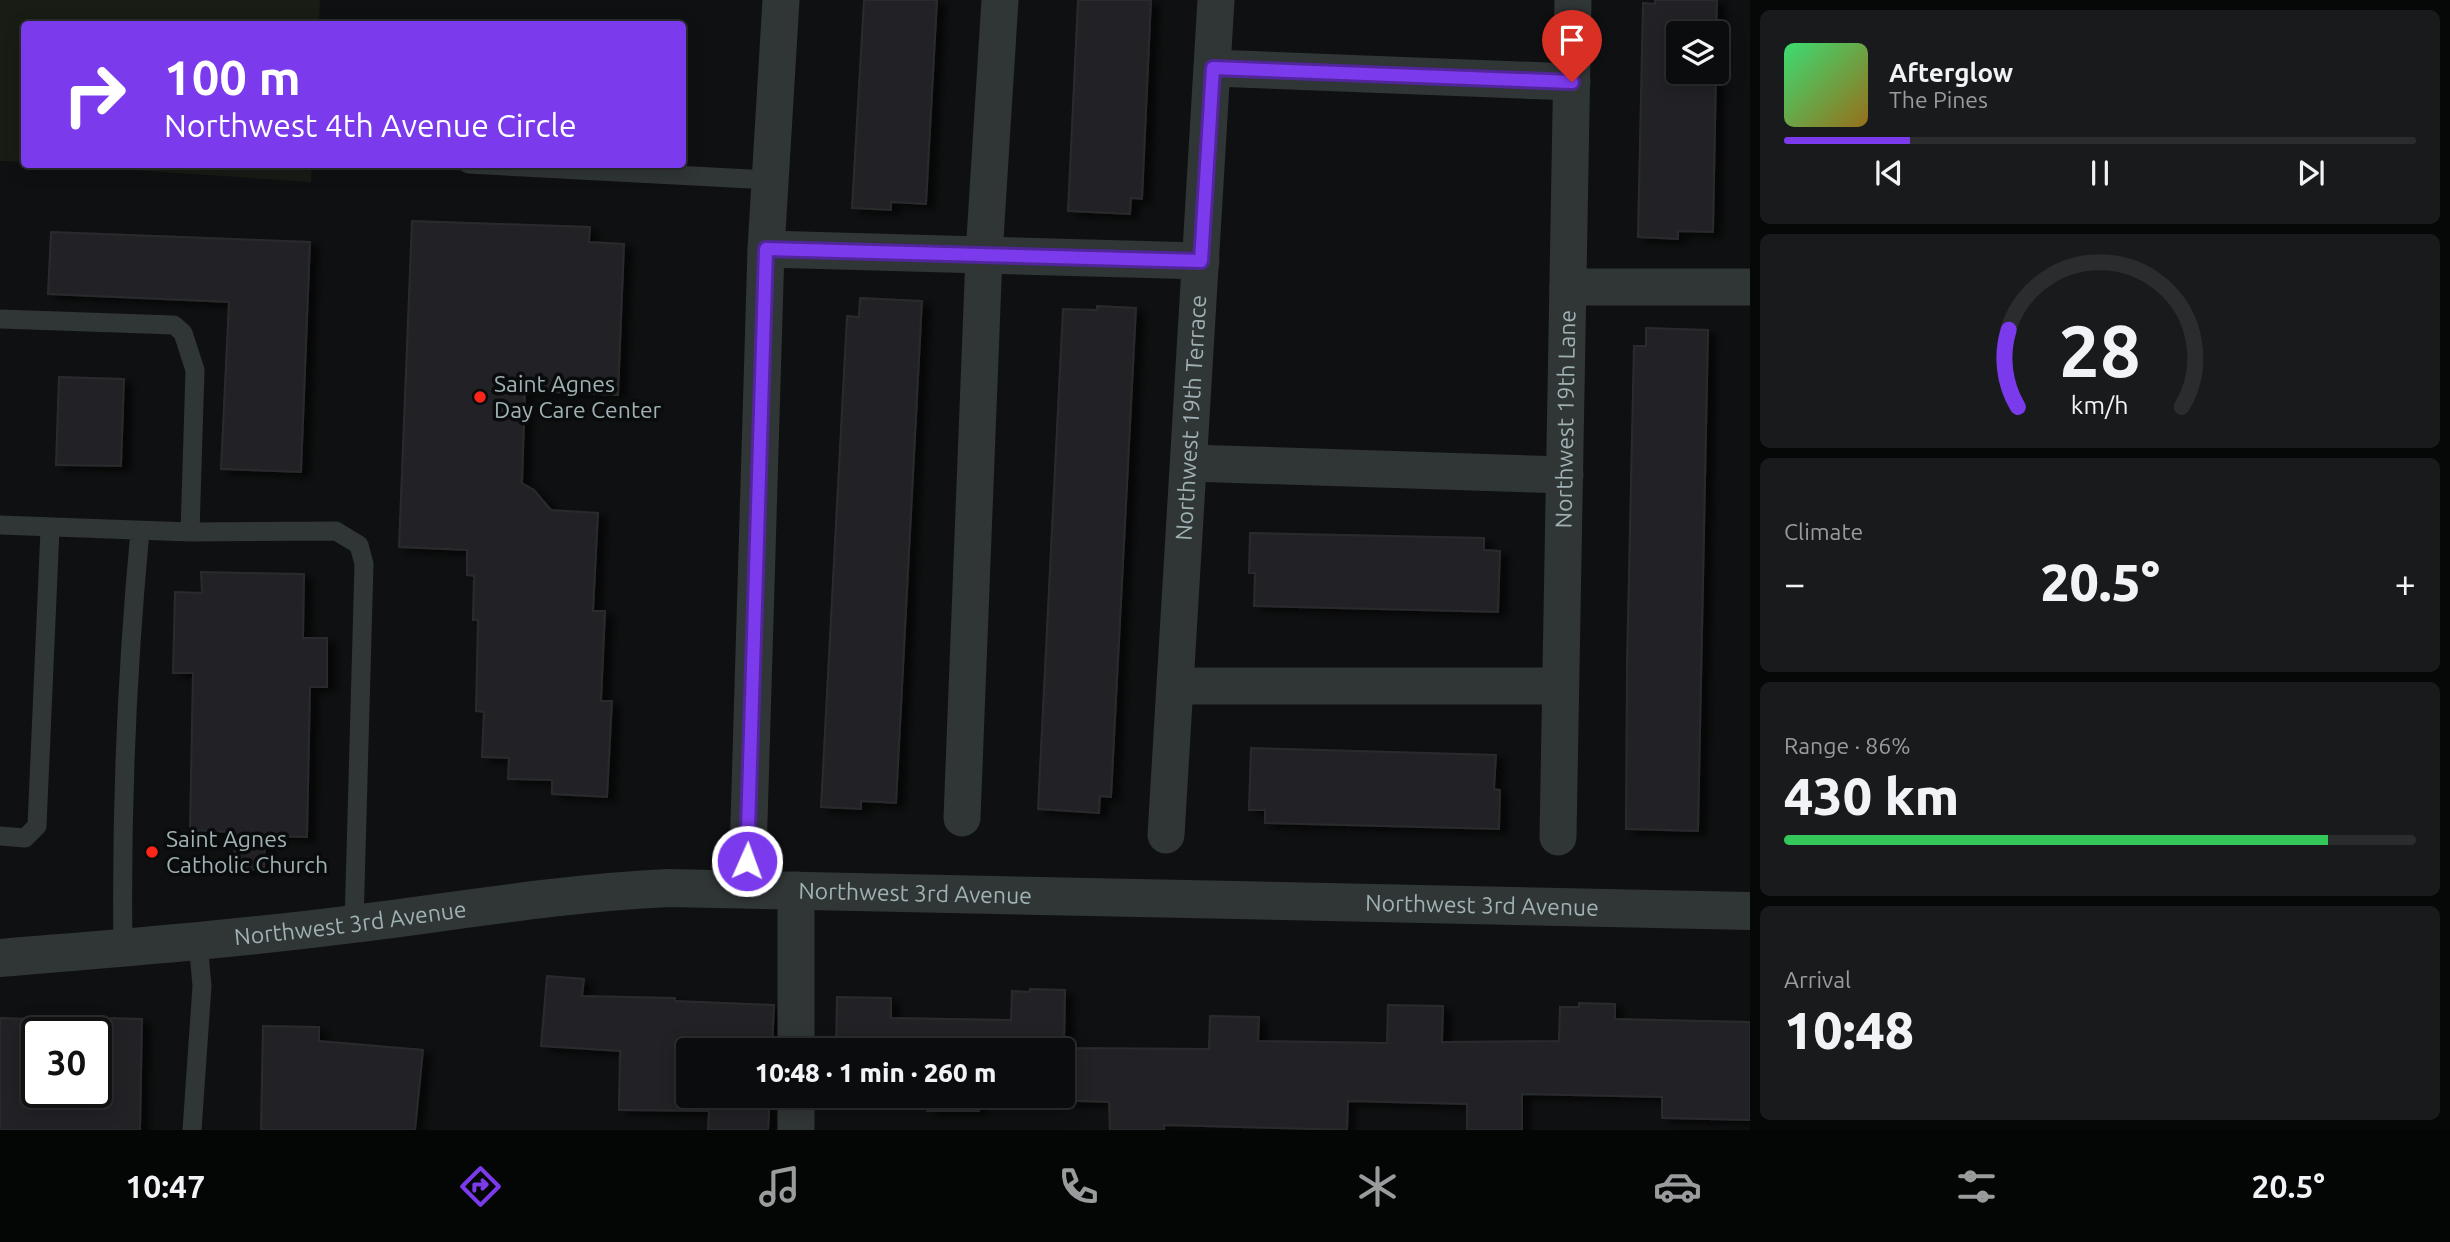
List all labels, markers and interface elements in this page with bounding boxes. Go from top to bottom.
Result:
pin [1542,10,1602,82]
icon: arrive [1553,21,1591,59]
map controls [1666,21,1729,84]
button: layers [1666,21,1729,84]
icon: right [49,49,140,140]
text: 100 m [164,49,301,104]
text: Afterglow [1889,58,2013,87]
text: The Pines [1889,87,1988,112]
text: Northwest 4th Avenue Circle [164,107,577,143]
icon: previous [1870,154,1908,192]
icon: pause [2081,154,2119,192]
icon: next [2292,154,2330,192]
street label: Northwest 19th Terrace [1171,294,1210,541]
text: 28 [2059,309,2141,391]
street label: Northwest 19th Lane [1551,310,1579,529]
place label: Saint Agnes Day Care Center [494,371,662,422]
marker: Saint Agnes Day Care Center [472,389,488,405]
text: km/h [2071,391,2129,419]
text: Climate [1784,519,1863,544]
text: 20.5° [2040,553,2160,611]
text: − [1784,562,1805,604]
text: + [2395,562,2416,604]
text: Range · 86% [1784,733,1911,758]
text: 430 km [1784,767,1959,825]
position arrow [710,824,784,898]
place label: Saint Agnes Catholic Church [166,826,328,877]
marker: Saint Agnes Catholic Church [144,844,160,860]
street label: Northwest 3rd Avenue [798,878,1032,908]
street label: Northwest 3rd Avenue [1365,890,1599,920]
street label: Northwest 3rd Avenue [233,896,468,949]
text: Arrival [1784,967,1851,992]
text: 10:48 [1784,1001,1914,1059]
speed limit sign: 30 [21,1017,112,1108]
text: 10:48 · 1 min · 260 m [755,1058,996,1087]
icon: directions [456,1162,505,1211]
icon: music [755,1162,804,1211]
icon: phone [1054,1162,1103,1211]
icon: climate [1353,1162,1402,1211]
icon: car [1653,1162,1702,1211]
icon: filters [1952,1162,2001,1211]
text: 10:47 [125,1168,205,1204]
text: 20.5° [2251,1168,2325,1204]

